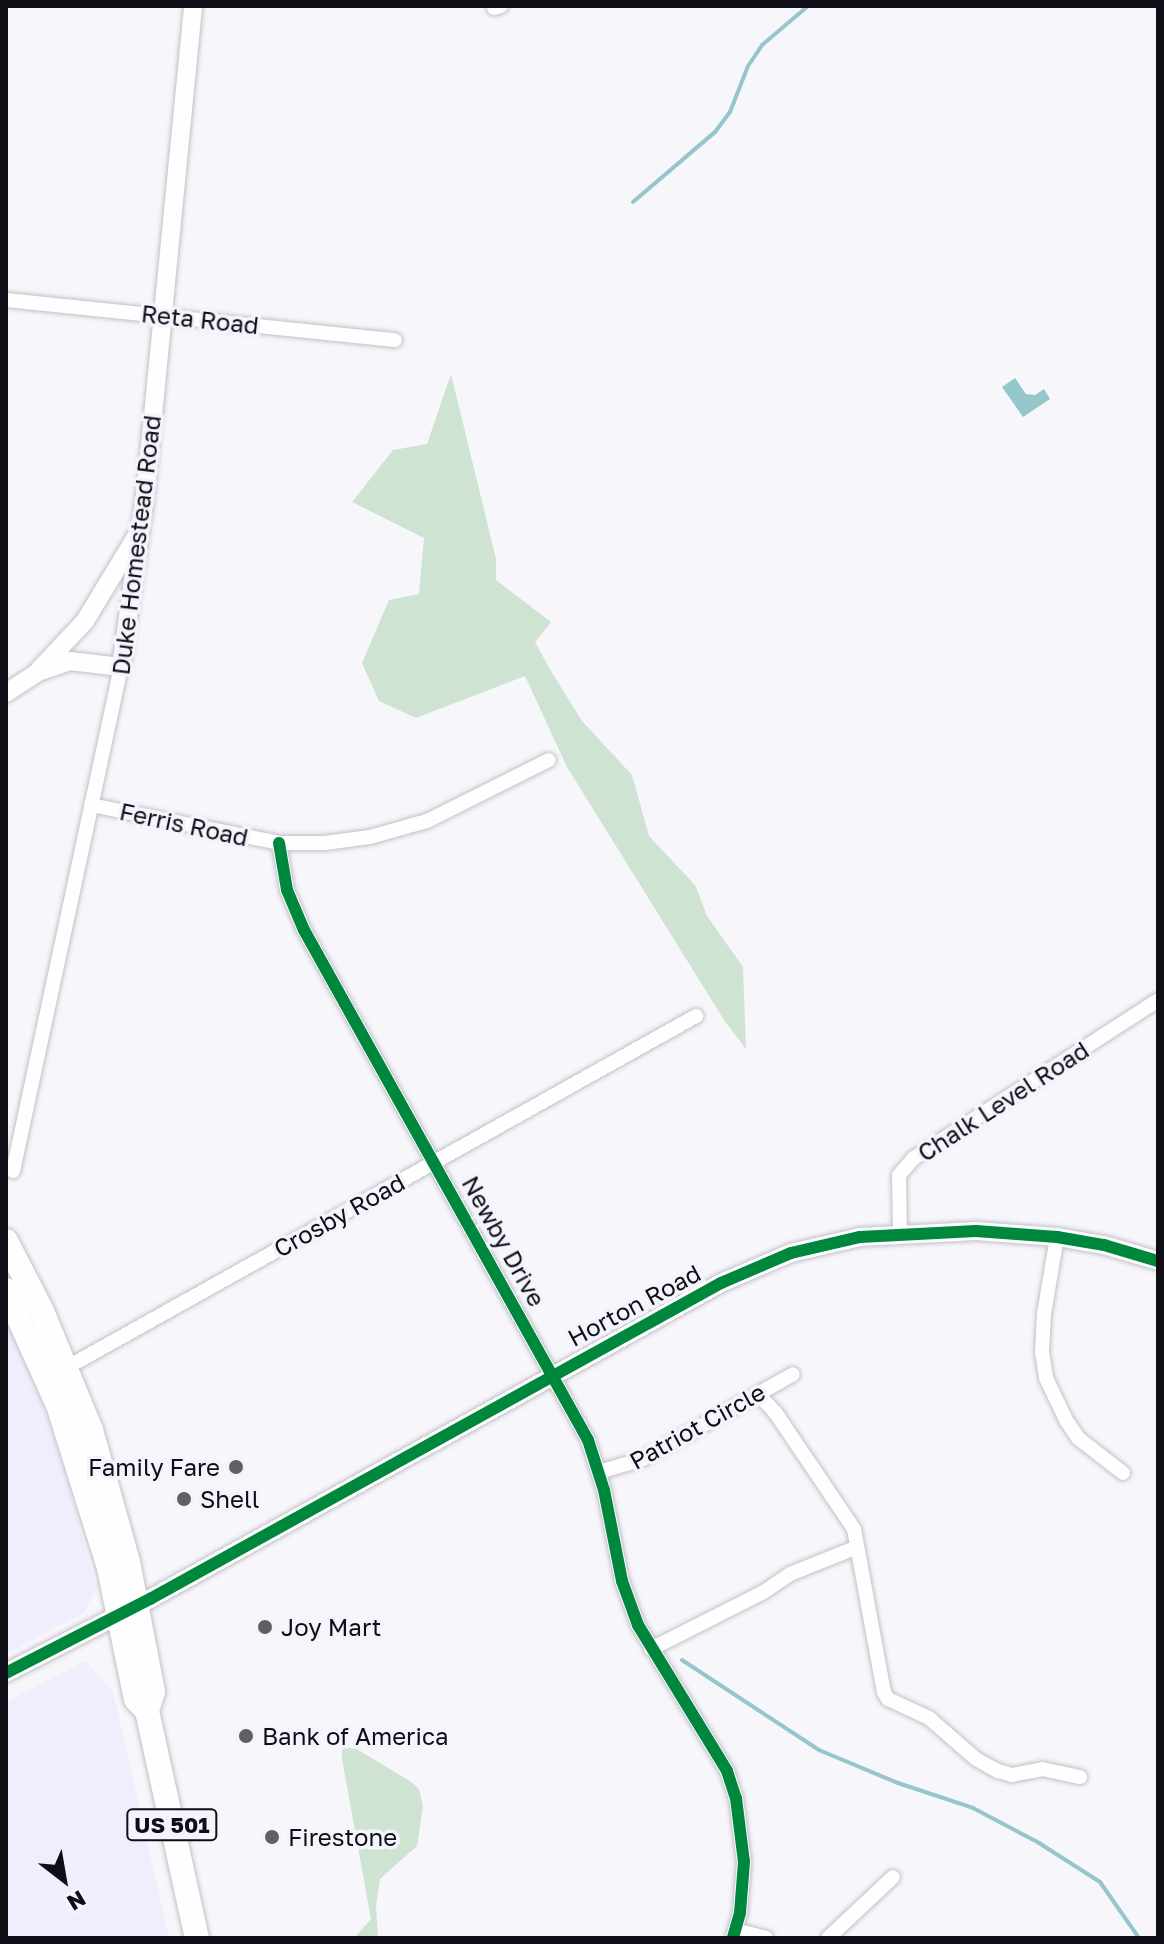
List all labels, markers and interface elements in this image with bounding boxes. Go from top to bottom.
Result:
street label: Reta Road [140,299,260,339]
street label: Duke Homestead Road [106,413,166,677]
street label: Ferris Road [117,796,251,852]
street label: Chalk Level Road [912,1035,1094,1167]
street label: Crosby Road [269,1167,409,1263]
street label: Newby Drive [456,1171,552,1311]
street label: Horton Road [563,1258,705,1352]
street label: Patriot Circle [624,1377,770,1475]
place label: Family Fare [88,1453,220,1481]
marker: Family Fare [227,1458,245,1476]
place label: Shell [200,1485,259,1513]
marker: Shell [175,1490,193,1508]
place label: Joy Mart [281,1613,381,1641]
marker: Joy Mart [256,1618,274,1636]
place label: Bank of America [262,1722,449,1750]
marker: Bank of America [237,1727,255,1745]
road number: US 501 [126,1807,218,1843]
place label: Firestone [288,1823,397,1851]
marker: Firestone [263,1828,281,1846]
north arrow [24,1840,104,1920]
text: N [63,1885,91,1917]

